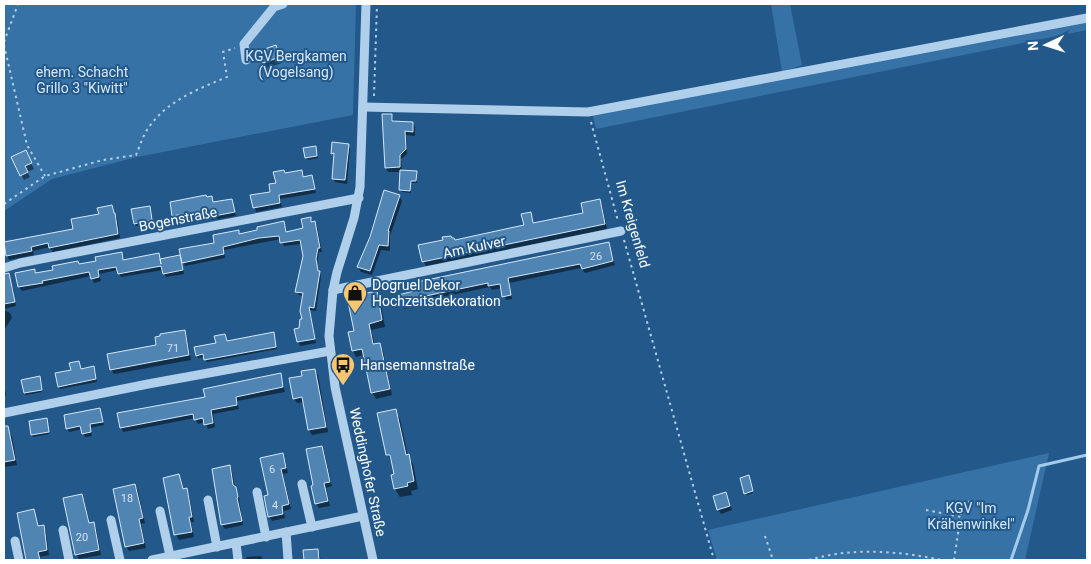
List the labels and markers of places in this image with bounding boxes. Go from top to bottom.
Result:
place label: Dogruel Dekor Hochzeitsdekoration [372,277,501,309]
shop icon: Dogruel Dekor Hochzeitsdekoration [342,280,368,314]
bus stop icon: Hansemannstraße [330,352,356,386]
place label: Hansemannstraße [360,357,475,373]

